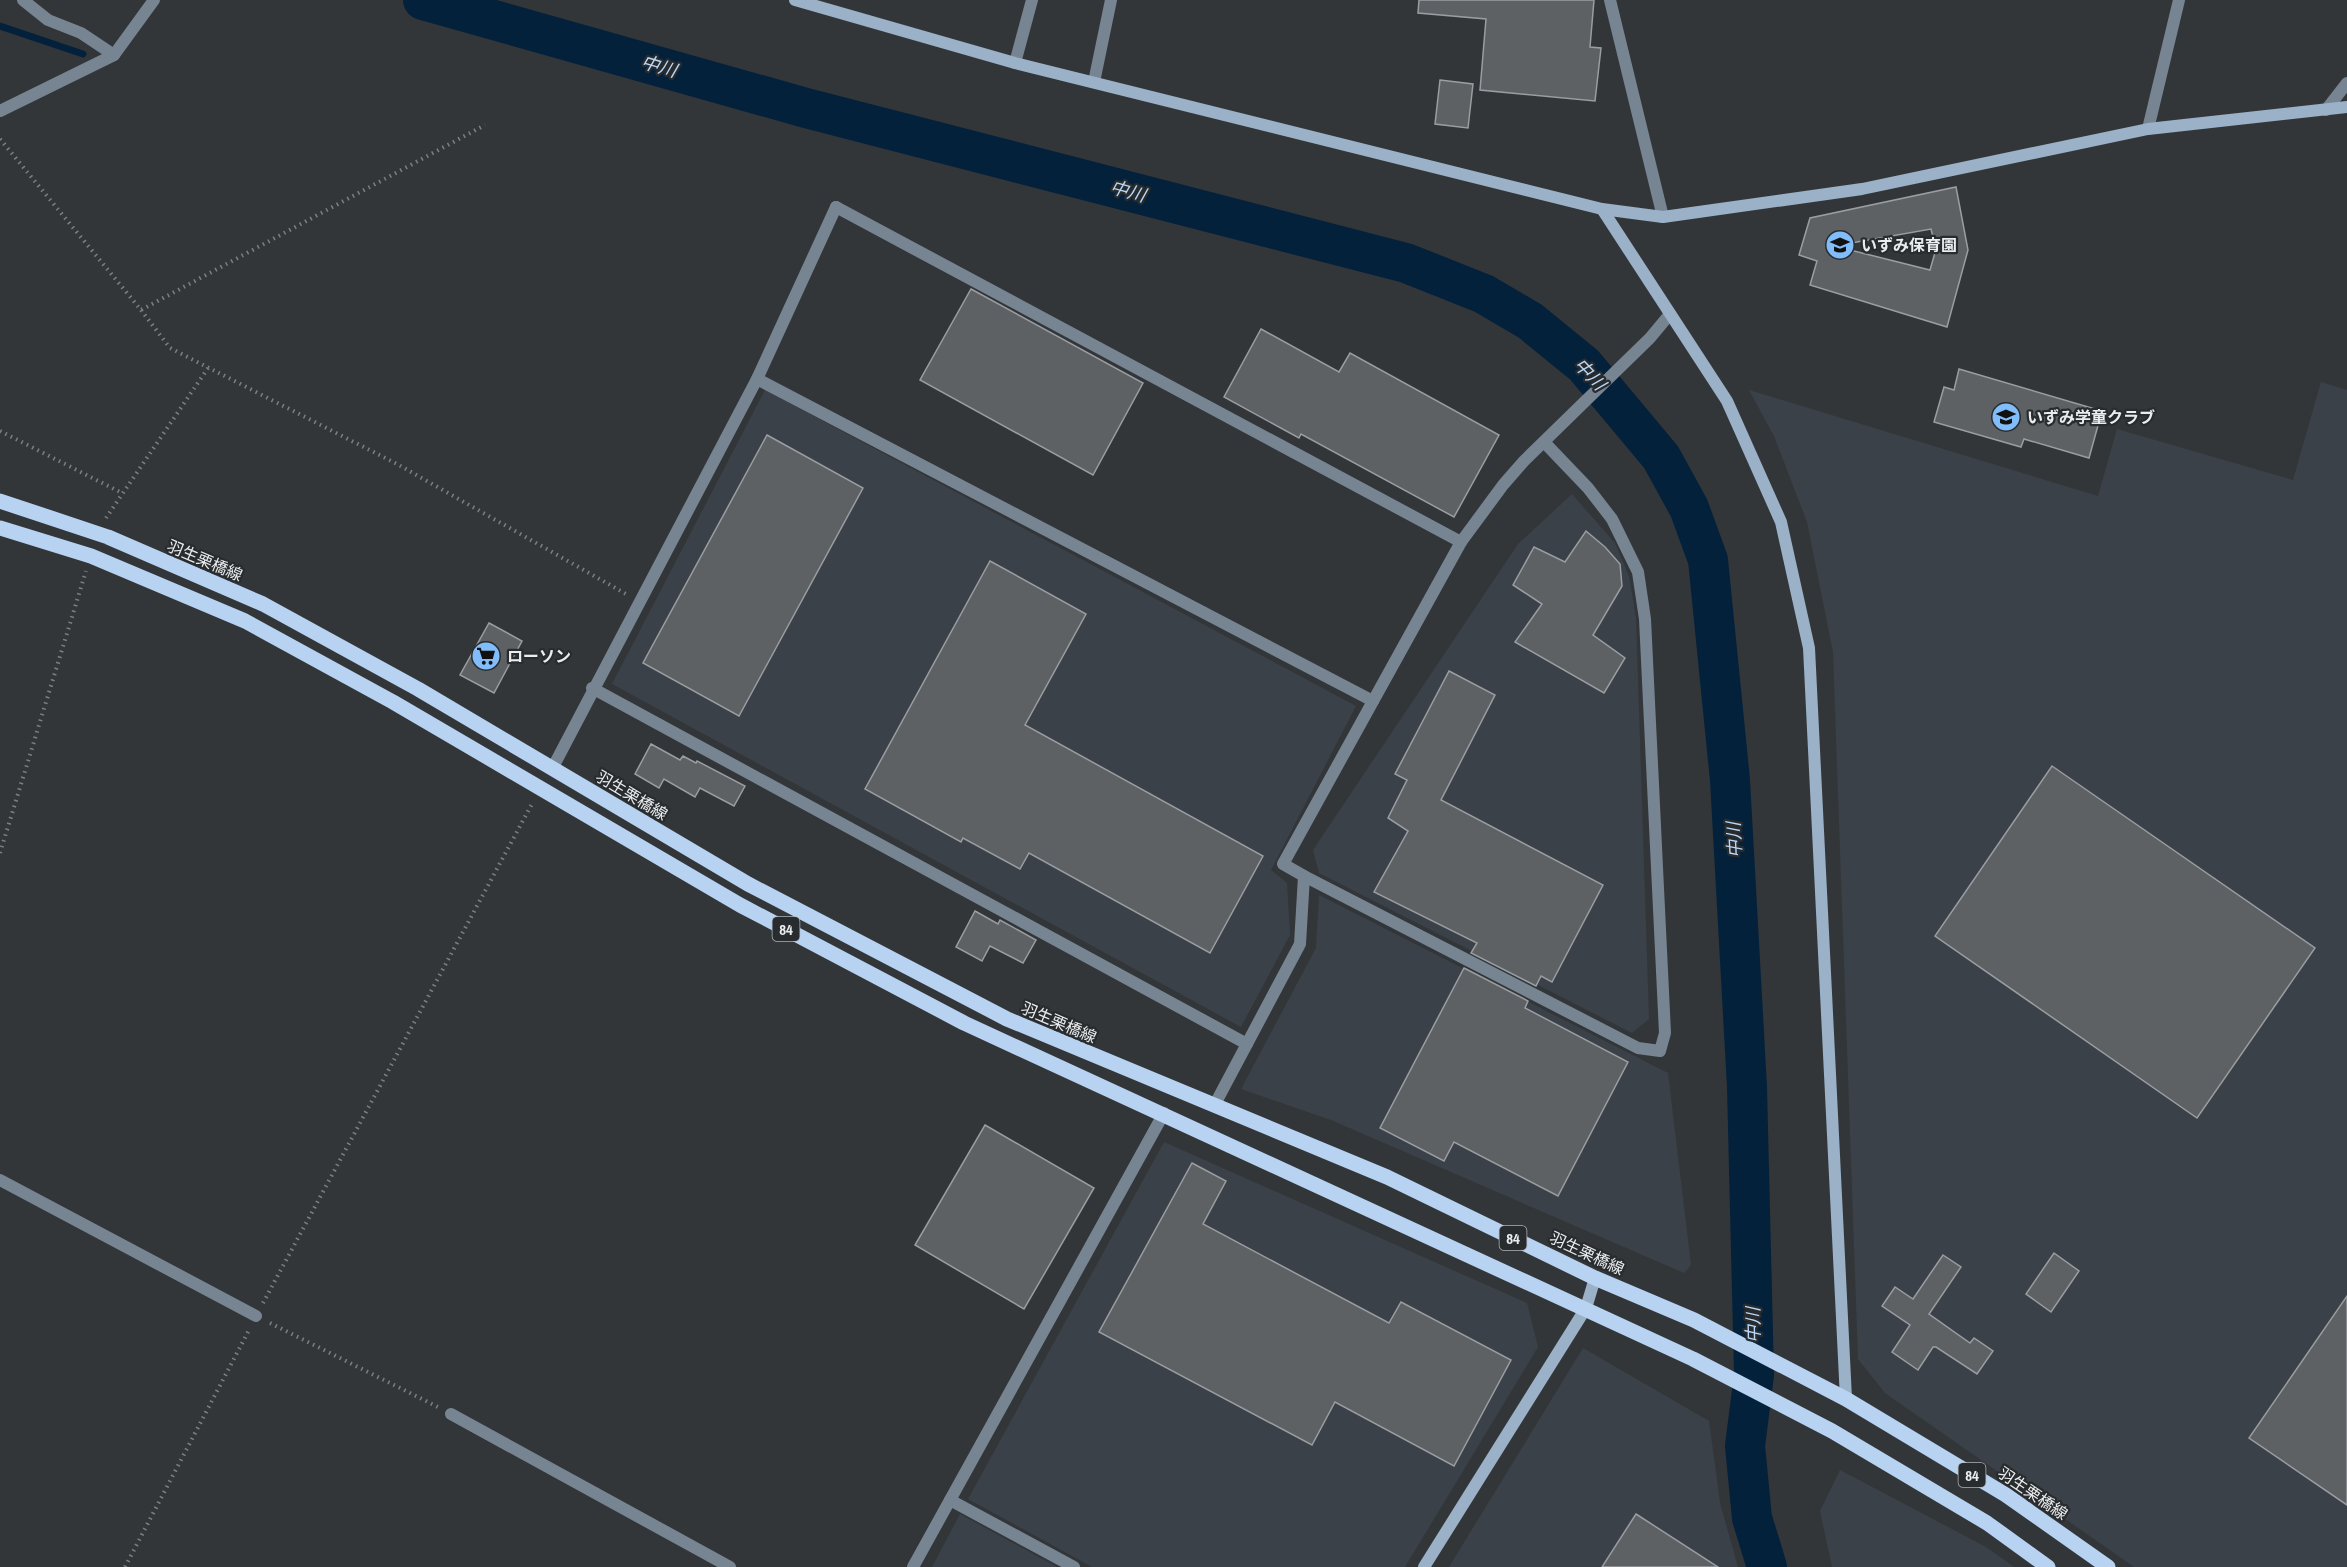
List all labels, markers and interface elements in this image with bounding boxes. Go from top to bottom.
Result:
water label: 中川 [638,49,682,84]
water label: 中川 [1107,174,1151,208]
school or university icon: いずみ保育園 [1824,229,1856,261]
place label: いずみ保育園 [1861,234,1957,256]
water label: 中川 [1569,352,1613,397]
school or university icon: いずみ学童クラブ [1990,401,2022,433]
place label: いずみ学童クラブ [2027,406,2155,428]
street label: 羽生栗橋線 [164,534,246,586]
supermarket icon: ローソン [470,640,502,672]
place label: ローソン [507,645,571,667]
street label: 羽生栗橋線 [592,765,672,825]
water label: 中川 [1720,819,1747,859]
road number: 84 [772,917,800,941]
street label: 羽生栗橋線 [1018,996,1100,1048]
road number: 84 [1500,1226,1526,1250]
street label: 羽生栗橋線 [1546,1226,1628,1280]
water label: 中川 [1740,1305,1766,1343]
street label: 羽生栗橋線 [1994,1462,2072,1524]
road number: 84 [1958,1463,1986,1487]

